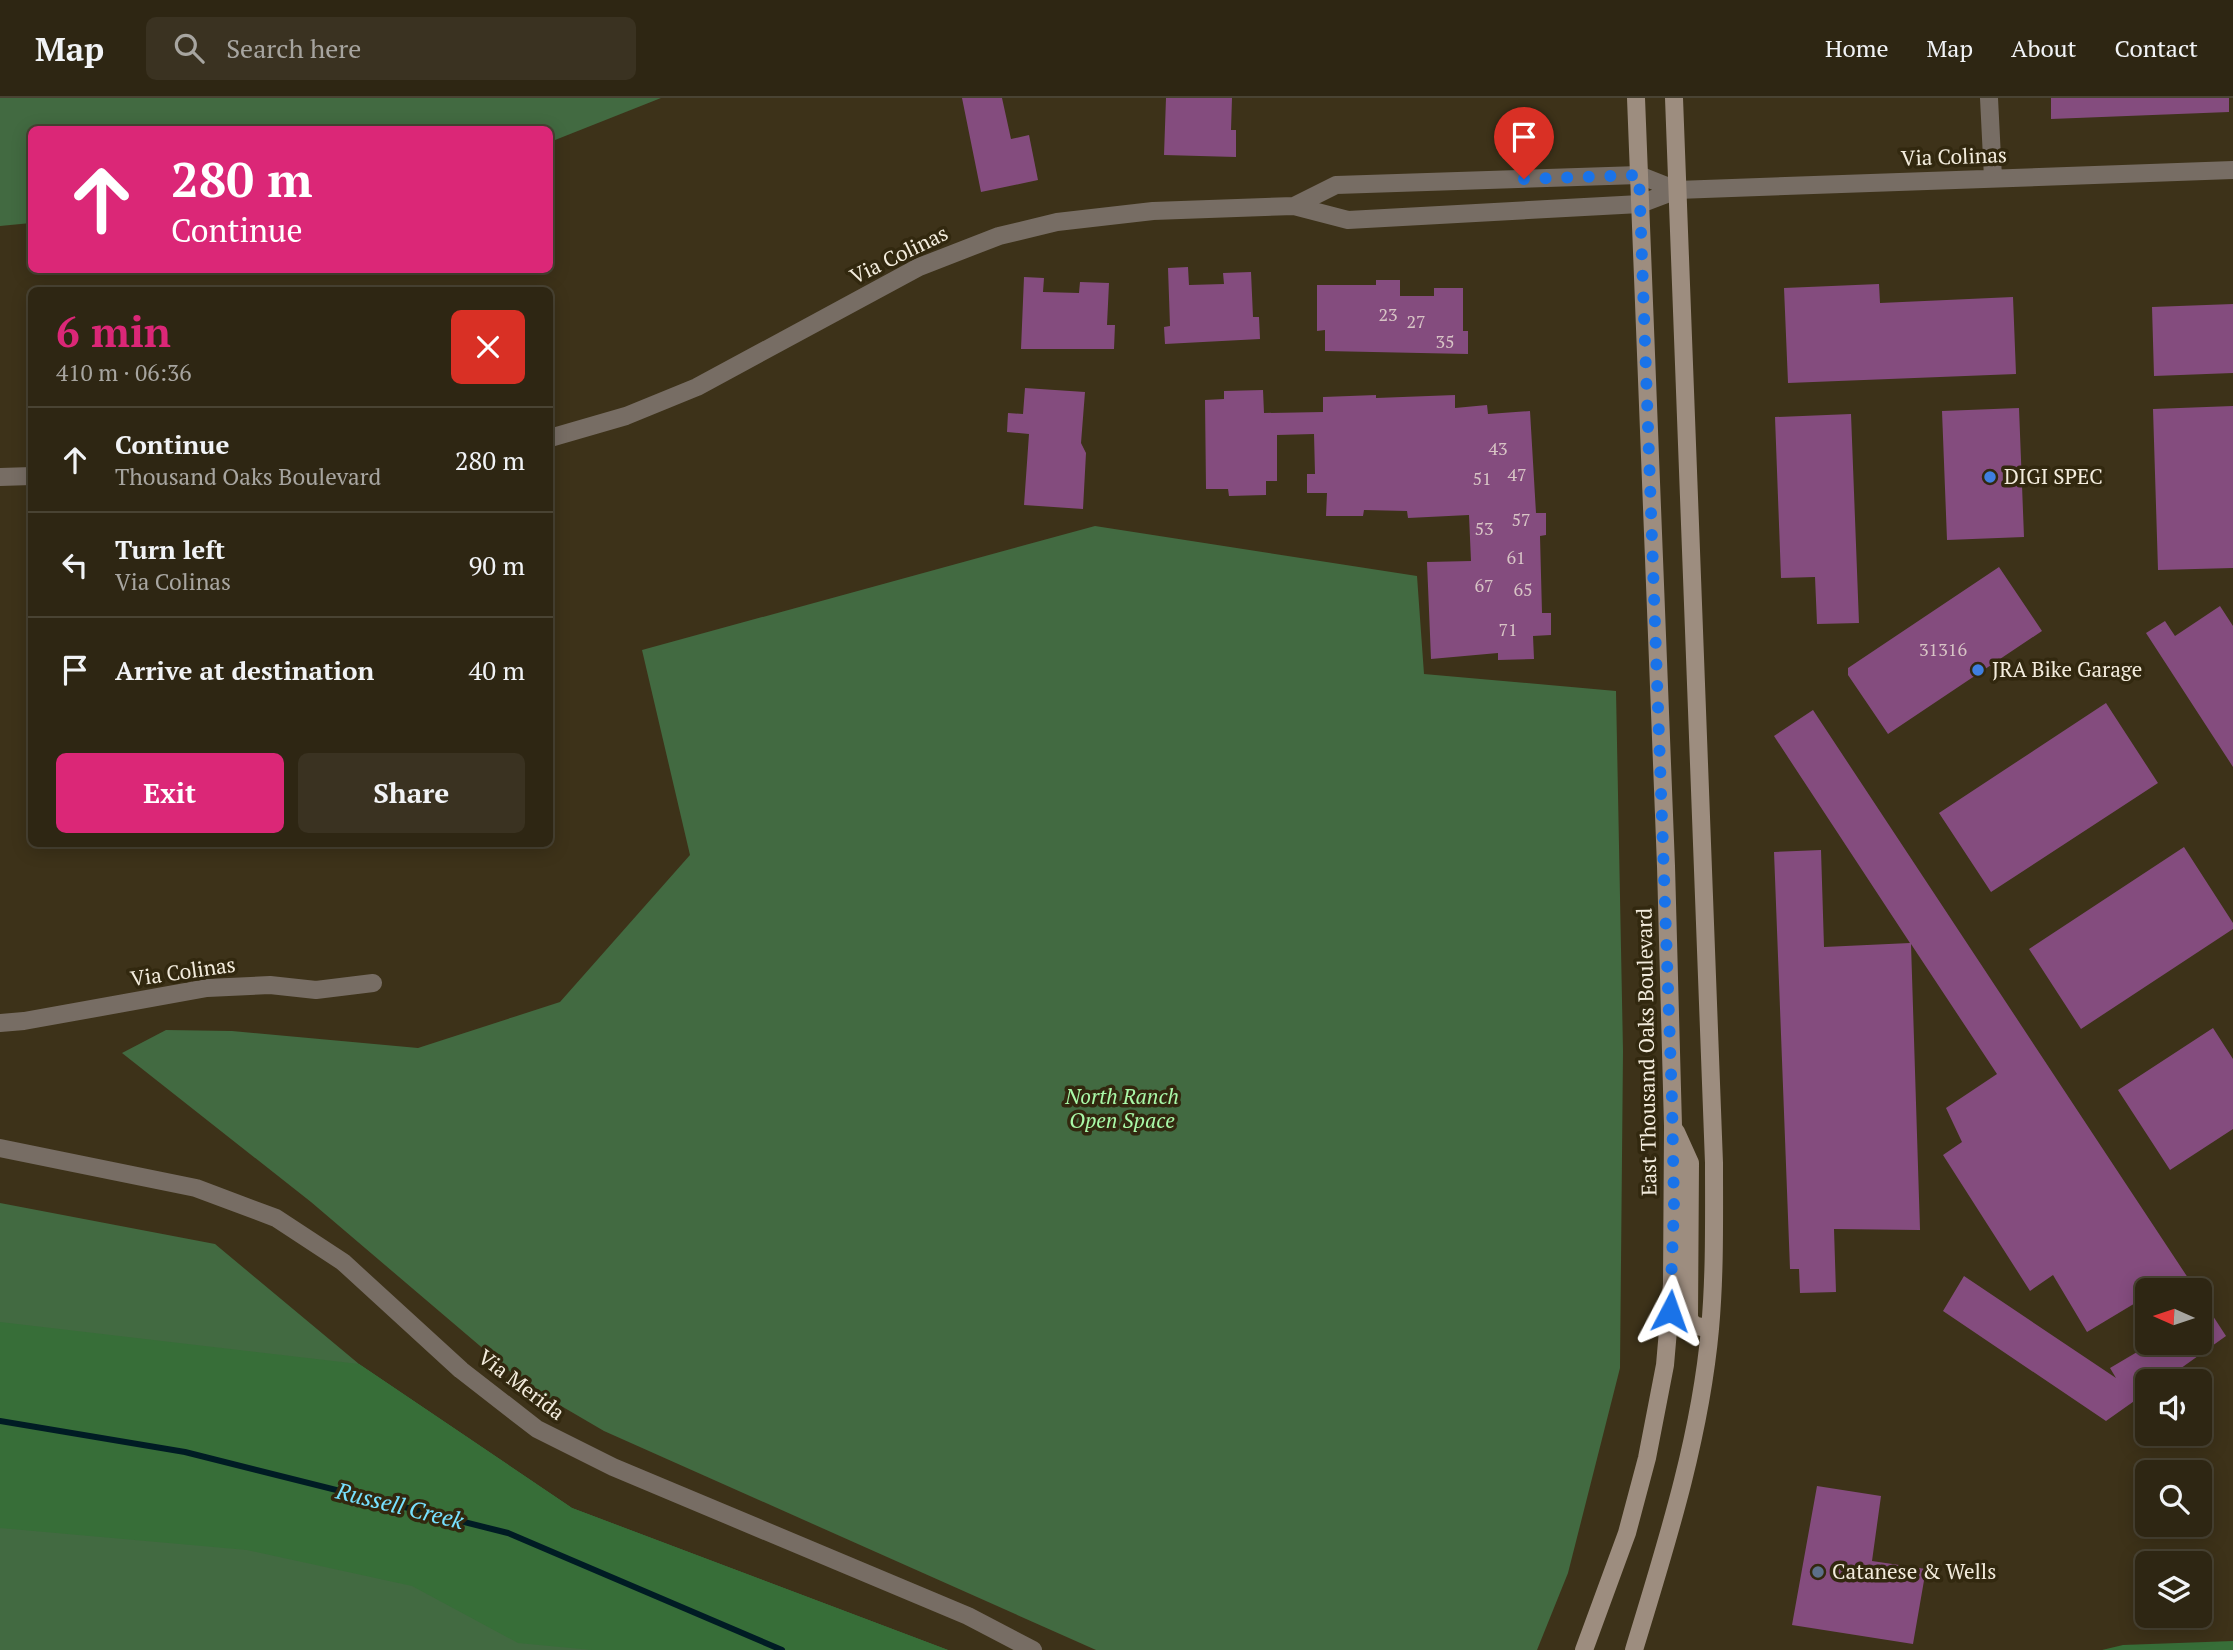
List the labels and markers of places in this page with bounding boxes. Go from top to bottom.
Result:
pin [1494,107,1554,179]
place label: DIGI SPEC [2004,462,2103,490]
marker: DIGI SPEC [1982,469,1998,485]
place label: JRA Bike Garage [1992,655,2142,683]
marker: JRA Bike Garage [1970,662,1986,678]
place label: Catanese & Wells [1832,1557,1996,1585]
marker: Catanese & Wells [1810,1564,1826,1580]

